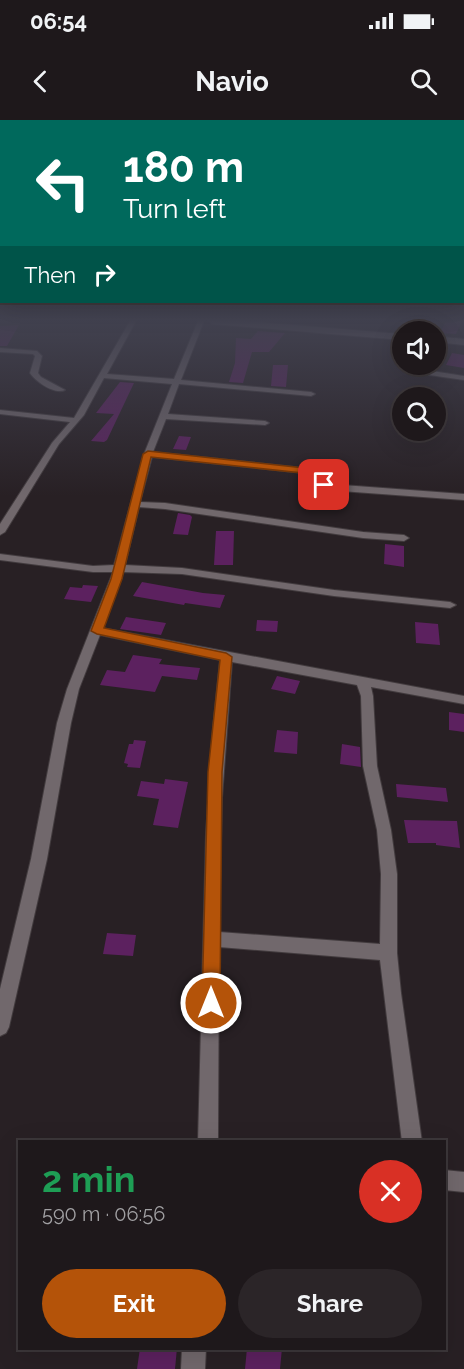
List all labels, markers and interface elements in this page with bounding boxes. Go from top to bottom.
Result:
text: 06:54 [30,8,87,34]
icon: back [24,65,57,98]
icon: search [407,65,440,98]
text: Navio [195,66,269,97]
text: 180 m [123,143,244,192]
icon: left [24,144,102,222]
text: Turn left [123,193,226,224]
icon: right [88,258,121,291]
text: Then [24,262,76,288]
map controls [392,321,446,441]
button: sound [392,321,446,375]
button: search [392,387,446,441]
pin [298,459,349,510]
icon: arrive [307,468,340,501]
position arrow [179,971,243,1035]
text: 2 min [42,1158,135,1200]
button: close [359,1160,422,1223]
text: 590 m · 06:56 [42,1202,165,1226]
button: Exit [42,1269,226,1338]
button: Share [238,1269,422,1338]

